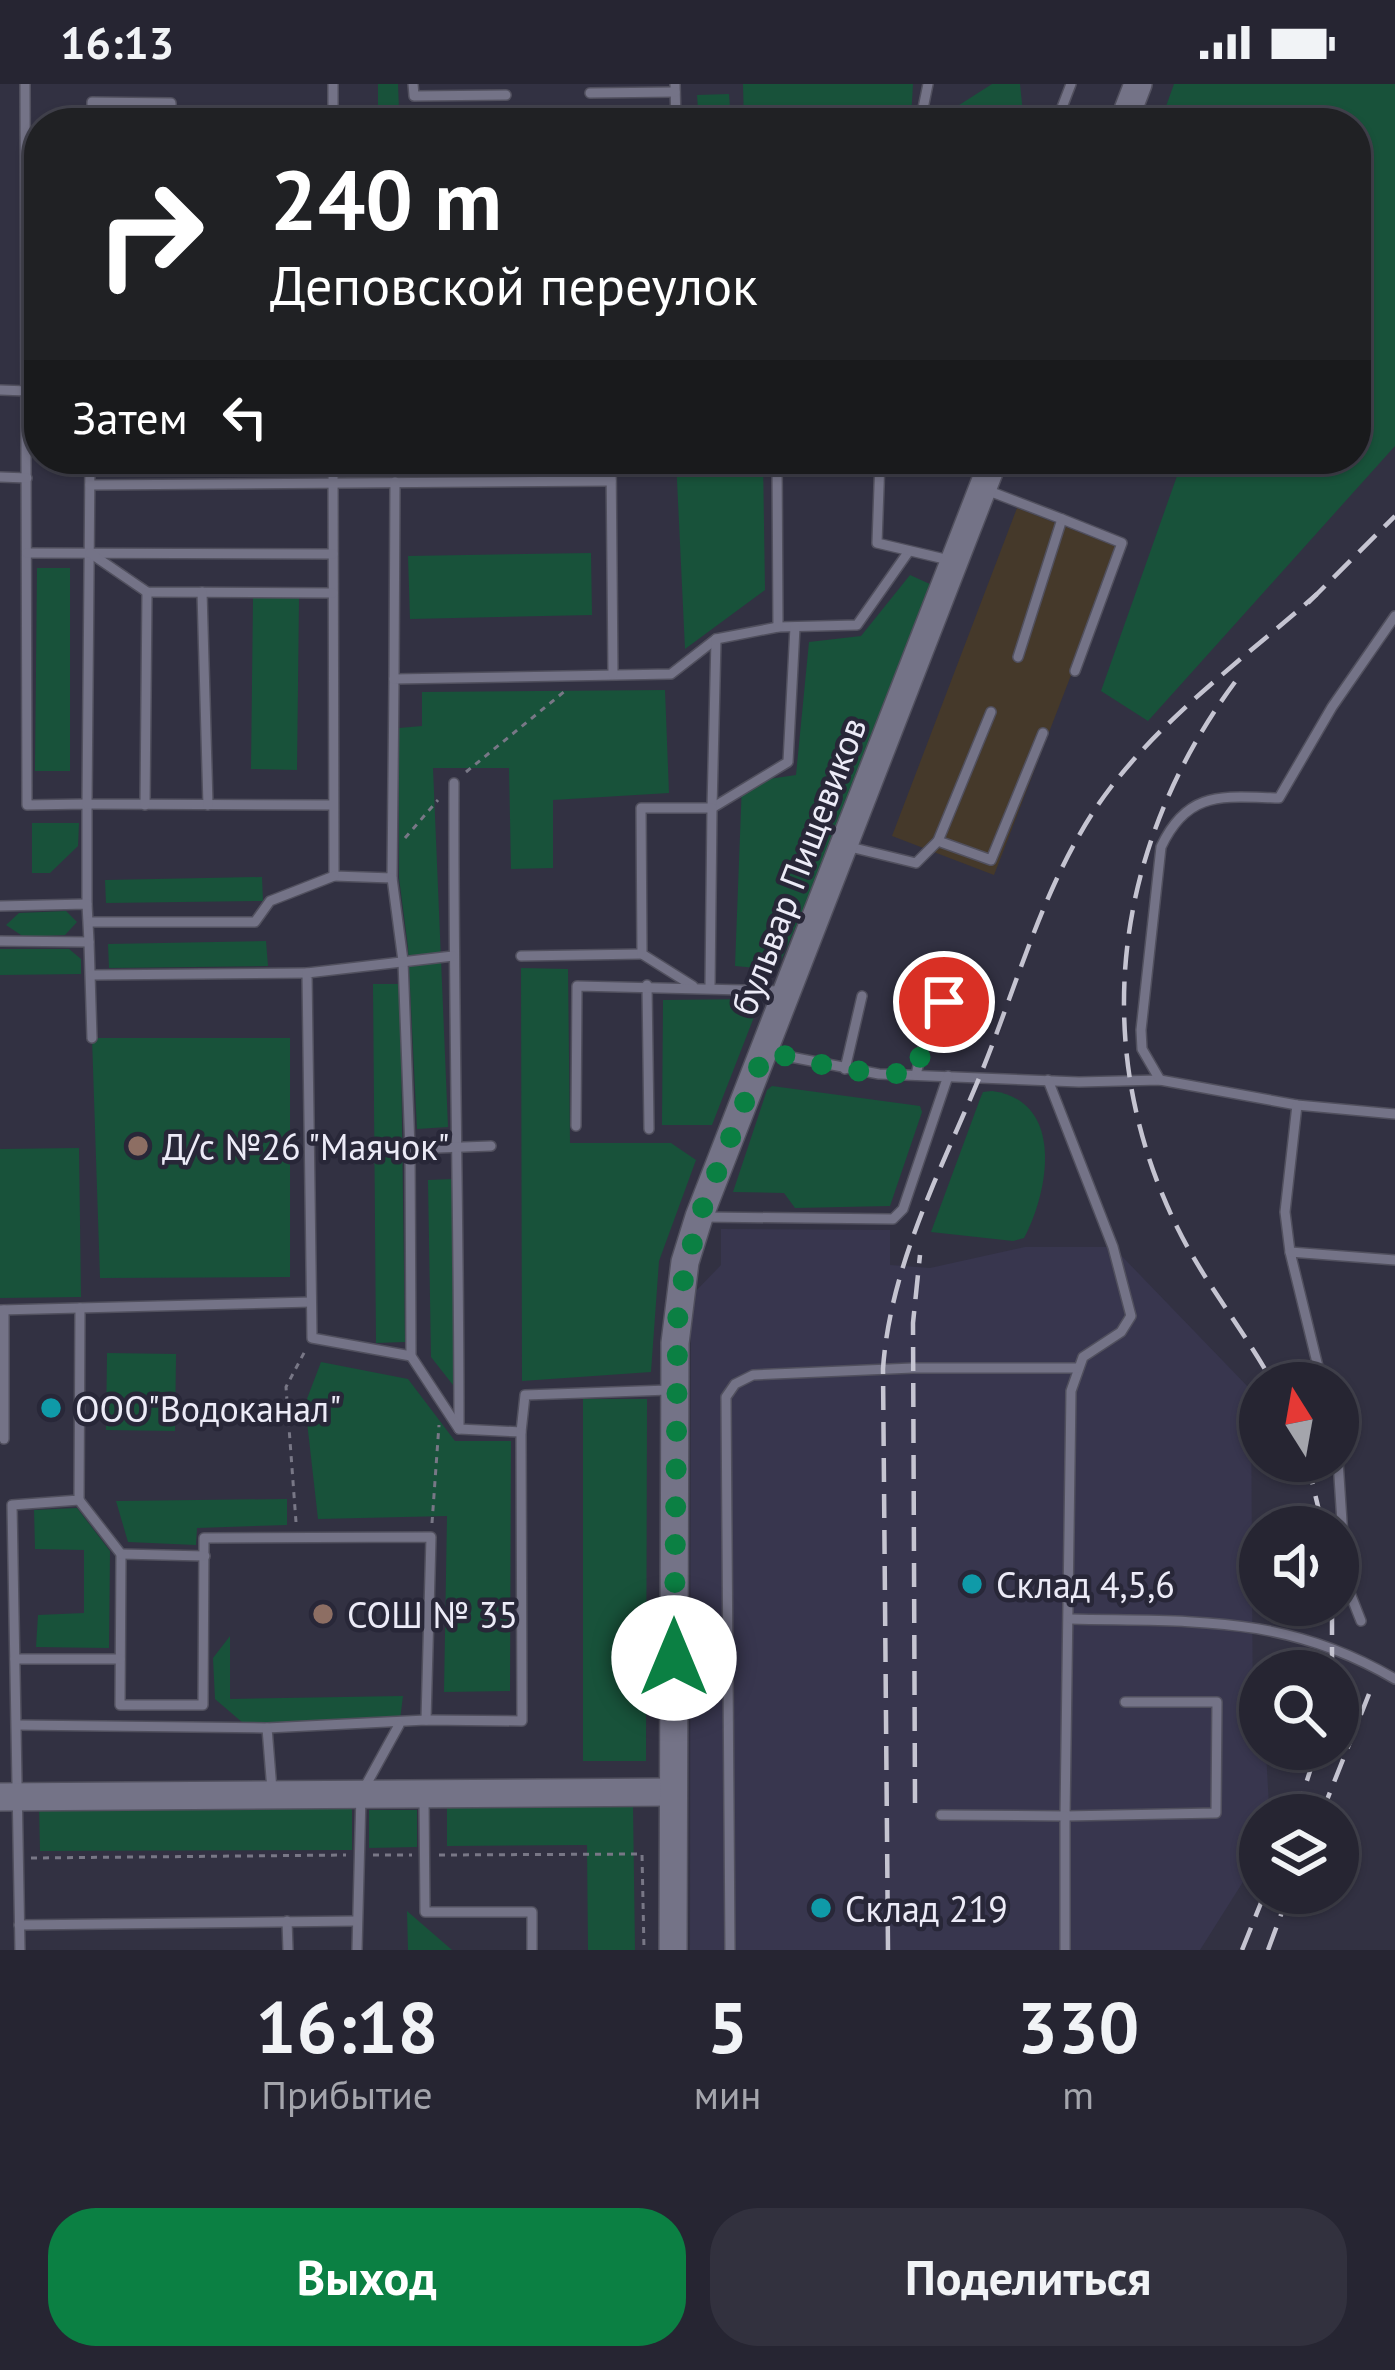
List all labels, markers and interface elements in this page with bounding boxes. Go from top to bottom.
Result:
text: 16:13 [60,13,174,71]
text: 240 m [270,144,502,253]
icon: right [72,156,228,312]
text: Деповской переулок [270,250,758,320]
icon: left [212,384,278,450]
text: Затем [72,388,188,446]
street label: бульвар Пищевиков [720,710,876,1022]
pin [893,951,995,1053]
icon: arrive [911,969,977,1035]
place label: Д/с №26 "Маячок" [162,1123,450,1170]
marker: Д/с №26 "Маячок" [125,1133,151,1159]
north arrow [1239,1362,1359,1482]
map controls [1239,1362,1359,1914]
place label: ООО"Водоканал" [75,1385,341,1432]
marker: ООО"Водоканал" [38,1395,64,1421]
button: sound [1239,1506,1359,1626]
place label: Склад 4,5,6 [996,1561,1175,1608]
marker: Склад 4,5,6 [959,1571,985,1597]
place label: СОШ № 35 [347,1591,518,1638]
position arrow [611,1595,737,1721]
marker: СОШ № 35 [310,1601,336,1627]
button: search [1239,1650,1359,1770]
button: layers [1239,1794,1359,1914]
place label: Склад 219 [845,1885,1008,1932]
marker: Склад 219 [808,1895,834,1921]
text: 16:18 [256,1980,438,2073]
text: 5 [707,1980,748,2073]
text: 330 [1017,1980,1139,2073]
text: Прибытие [261,2069,433,2120]
text: мин [694,2069,761,2120]
text: m [1062,2069,1094,2120]
button: Выход [48,2208,686,2346]
button: Поделиться [710,2208,1347,2346]

